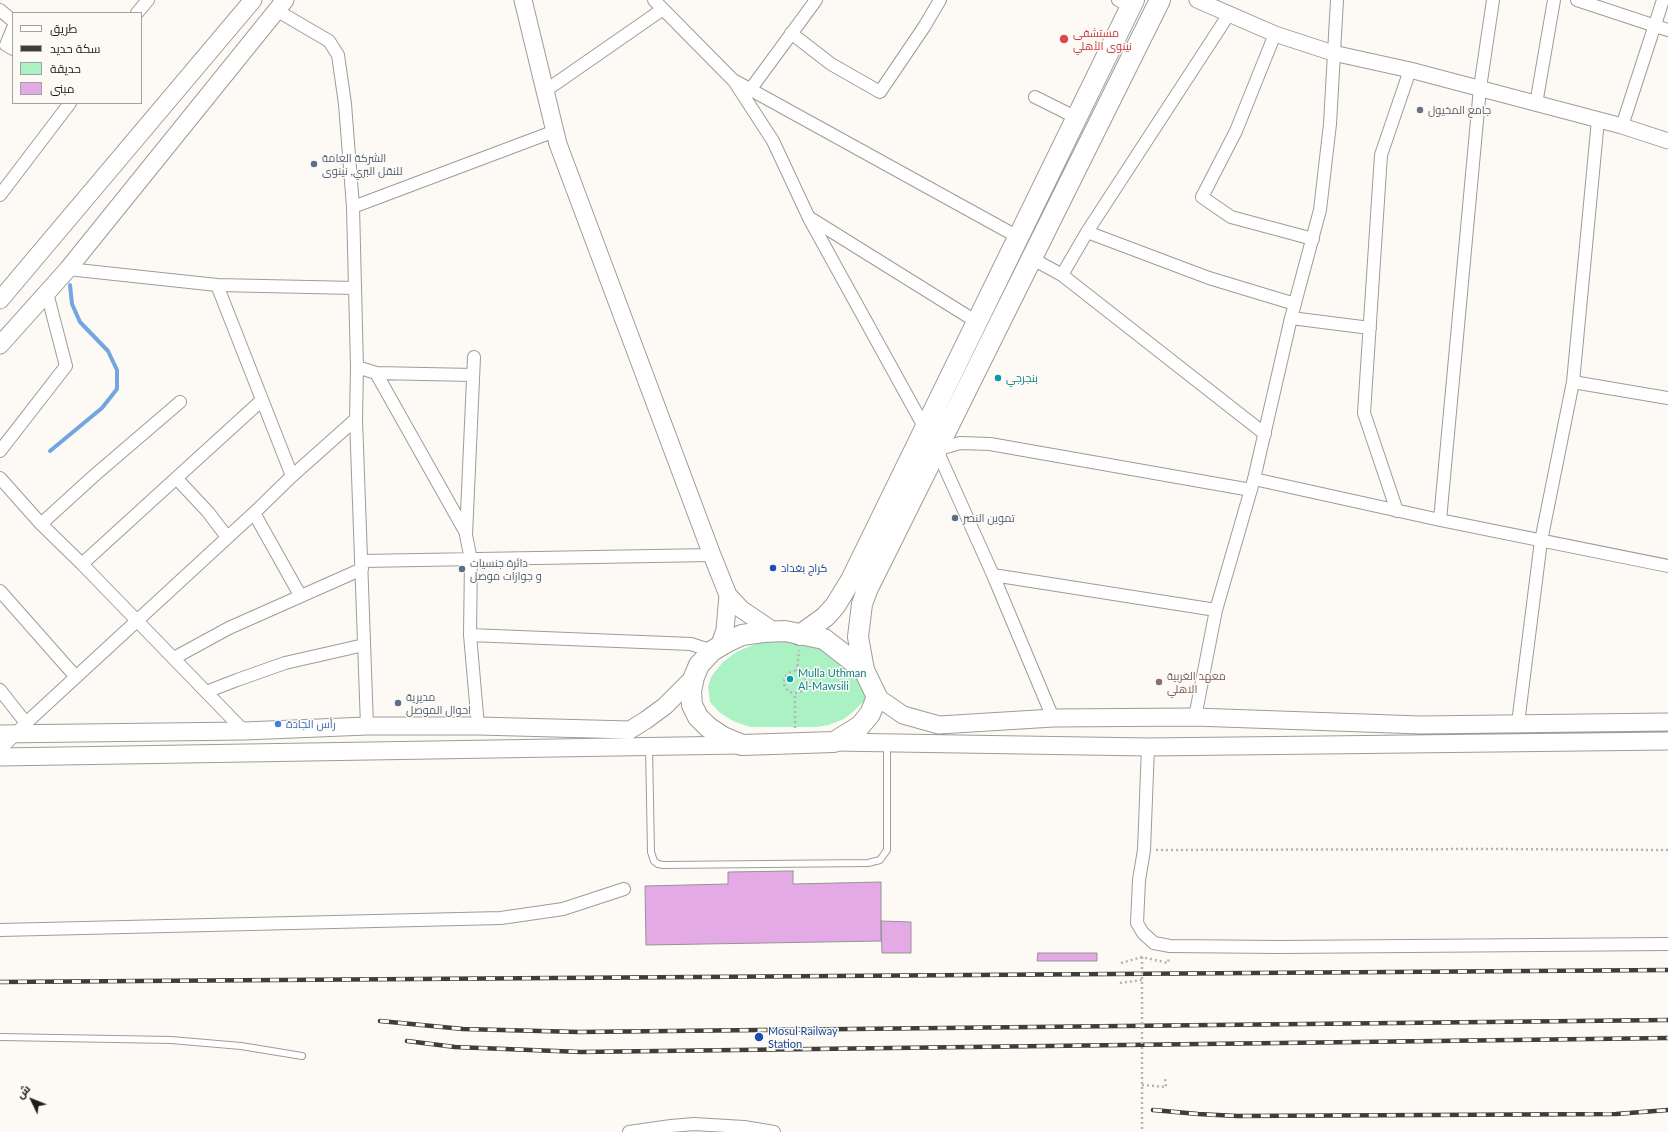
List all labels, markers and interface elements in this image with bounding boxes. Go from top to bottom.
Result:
legend [12,12,142,104]
text: طريق [50,21,77,36]
place label: مستشفى نينوى الأهلي [1073,26,1132,52]
marker: مستشفى نينوى الأهلي [1058,33,1070,45]
text: سكة حديد [50,41,101,56]
text: حديقة [50,61,81,76]
text: مبنى [50,81,75,96]
place label: جامع المخيول [1428,103,1491,117]
marker: جامع المخيول [1415,105,1425,115]
place label: الشركة العامة للنقل البري, نينوى [322,151,402,177]
marker: الشركة العامة للنقل البري, نينوى [309,159,319,169]
place label: بنجرجي [1006,371,1038,385]
marker: بنجرجي [993,373,1003,383]
place label: تموين النصر [963,511,1015,525]
marker: تموين النصر [950,513,960,523]
place label: دائرة جنسيات و جوازات موصل [470,556,542,582]
place label: كراج بغداد [781,561,827,575]
marker: كراج بغداد [768,563,778,573]
marker: دائرة جنسيات و جوازات موصل [457,564,467,574]
place label: Mulla Uthman Al-Mawsili [798,666,866,692]
place label: معهد الغربية الاهلي [1167,669,1226,695]
marker: Mulla Uthman Al-Mawsili [785,674,795,684]
marker: معهد الغربية الاهلي [1154,677,1164,687]
place label: مديرية احوال الموصل [406,690,471,716]
marker: مديرية احوال الموصل [393,698,403,708]
place label: رأس الجادة [286,717,336,731]
marker: رأس الجادة [273,719,283,729]
place label: Mosul Railway Station [768,1024,838,1050]
marker: Mosul Railway Station [753,1031,765,1043]
north arrow [12,1080,52,1120]
text: ش [13,1082,32,1101]

